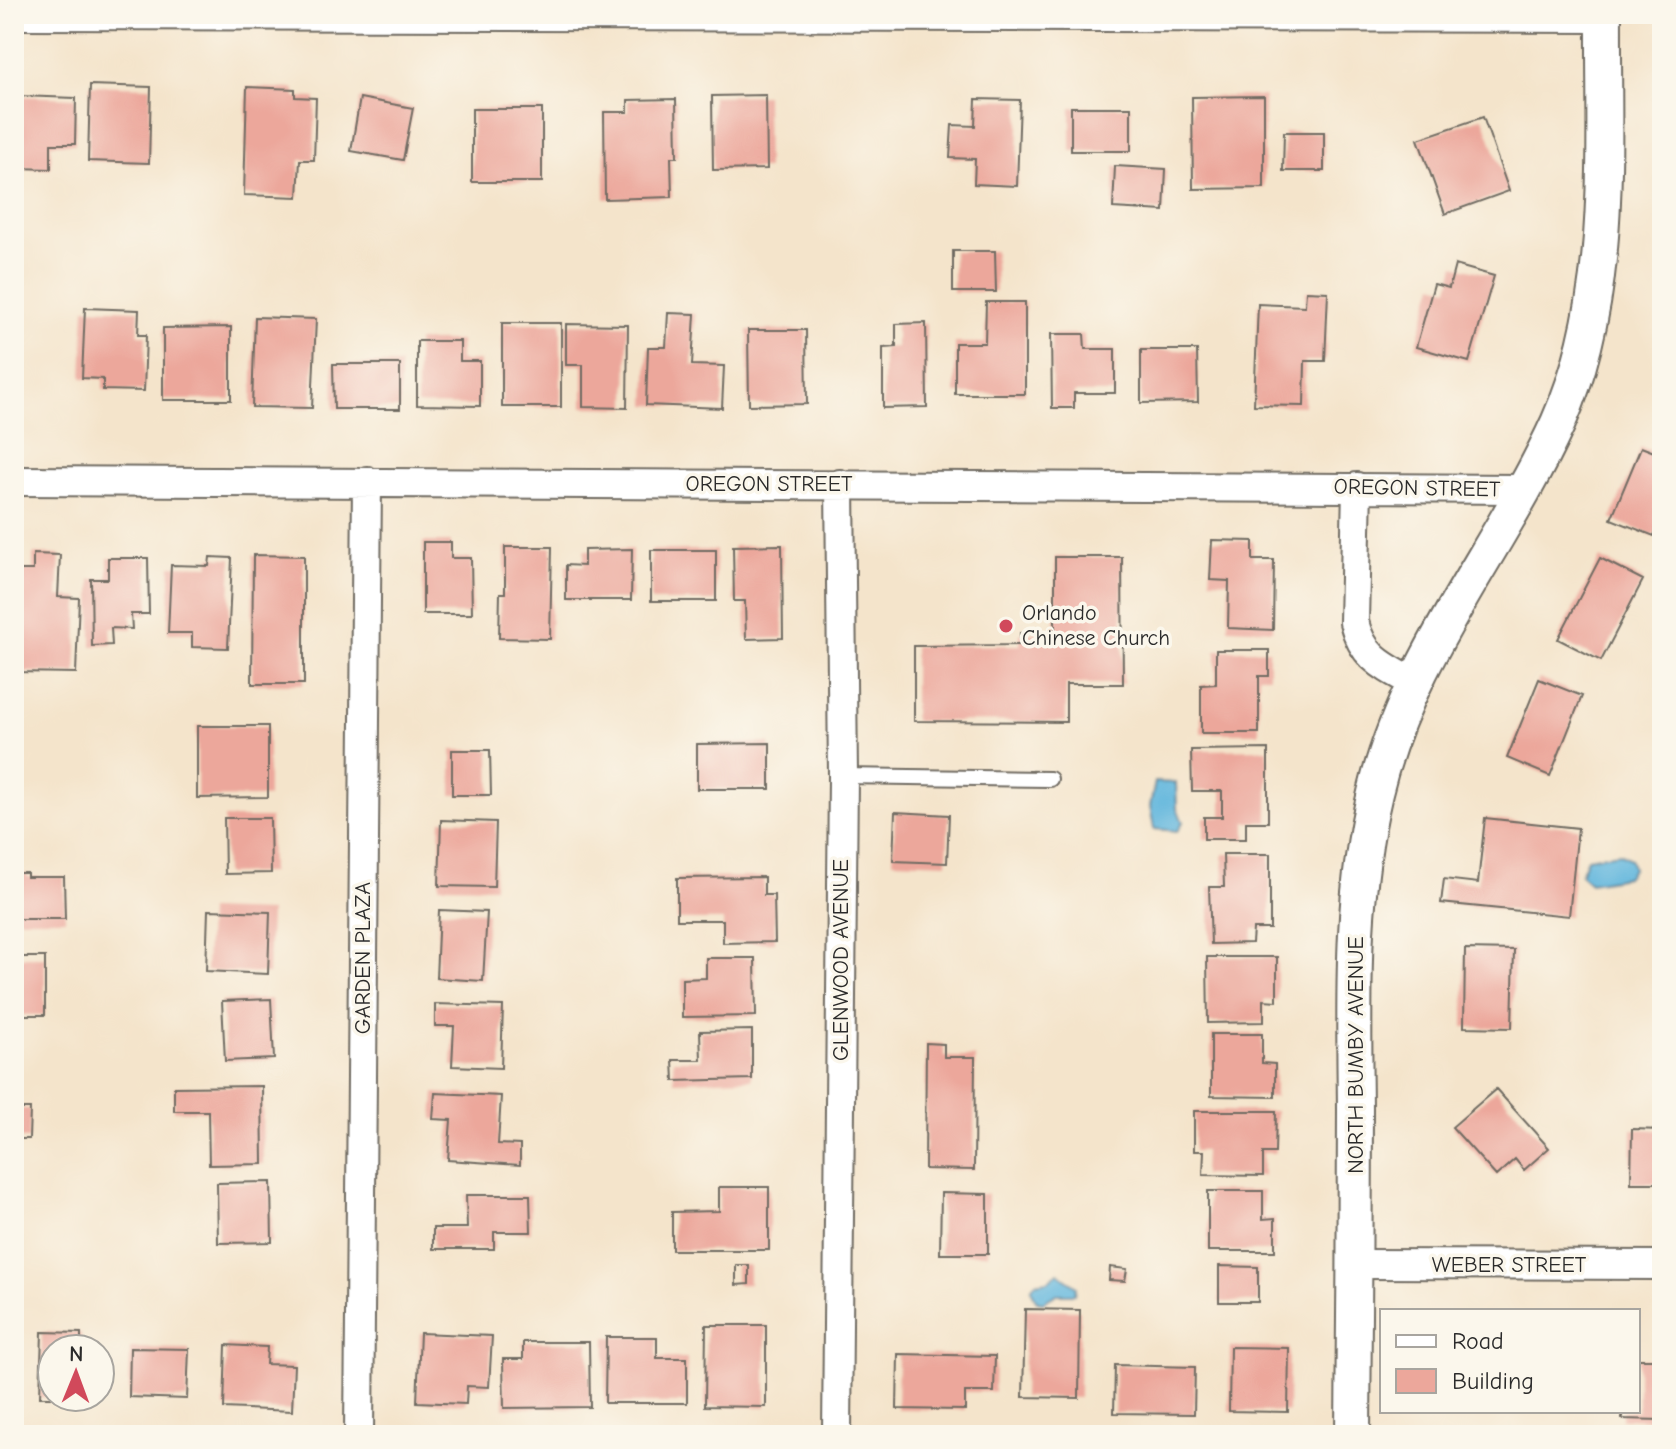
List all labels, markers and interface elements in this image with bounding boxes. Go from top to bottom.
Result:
street label: OREGON STREET [686,471,853,497]
street label: OREGON STREET [1333,474,1501,502]
place label: Orlando Chinese Church [1022,600,1170,651]
marker: Orlando Chinese Church [997,617,1015,635]
street label: GLENWOOD AVENUE [828,859,854,1061]
street label: GARDEN PLAZA [350,882,376,1034]
street label: NORTH BUMBY AVENUE [1343,936,1369,1174]
street label: WEBER STREET [1432,1252,1587,1278]
legend [1380,1309,1640,1413]
text: Road [1452,1327,1504,1355]
north arrow [36,1333,116,1413]
text: N [69,1341,84,1367]
text: Building [1452,1367,1534,1395]

